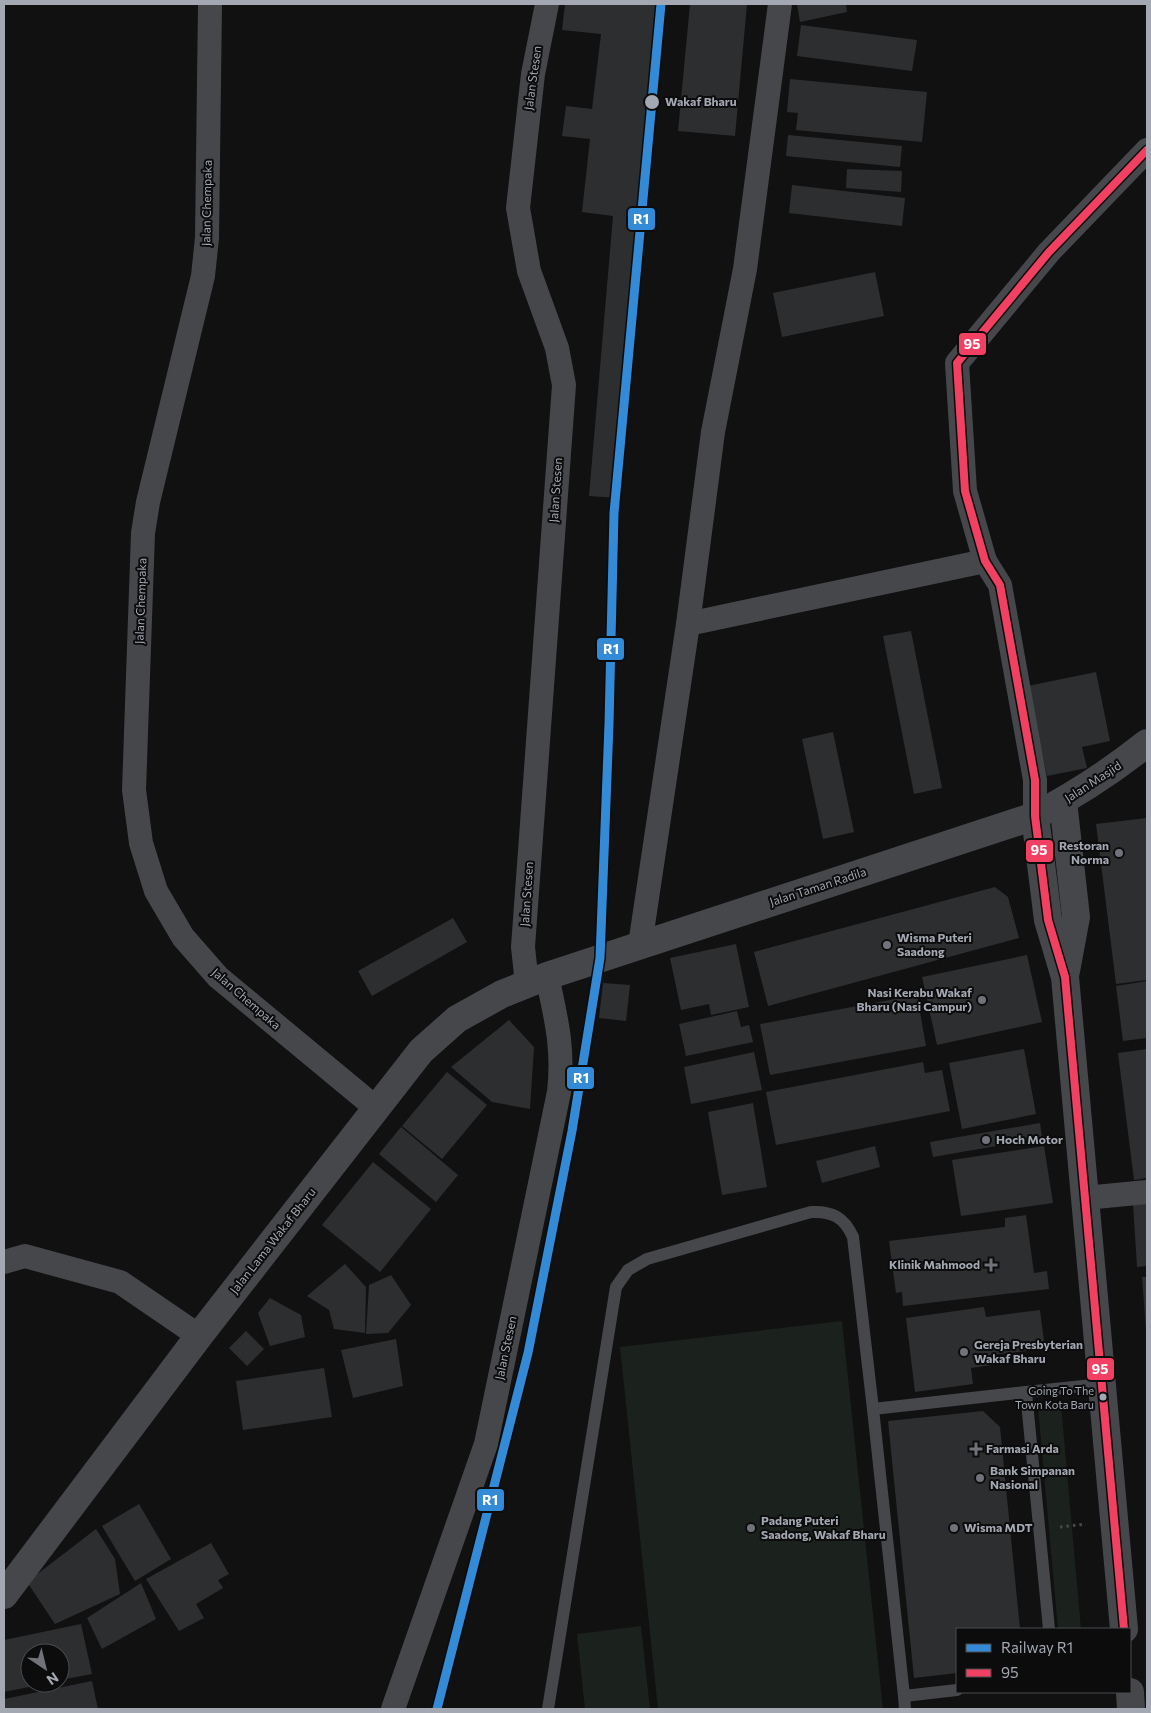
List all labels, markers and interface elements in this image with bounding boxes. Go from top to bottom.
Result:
street label: Jalan Stesen [521,45,544,111]
marker: Wakaf Bharu [643,93,661,111]
place label: Wakaf Bharu [665,94,737,108]
street label: Jalan Chempaka [198,160,215,246]
line badge: R1 [627,207,656,231]
text: R1 [633,210,649,227]
line badge: 95 [958,332,987,356]
text: 95 [964,335,980,352]
street label: Jalan Stesen [546,457,565,523]
street label: Jalan Chempaka [131,558,150,644]
line badge: R1 [596,637,625,661]
text: R1 [603,640,619,657]
street label: Jalan Masjid [1062,758,1124,805]
place label: Restoran Norma [1059,838,1109,866]
line badge: 95 [1025,839,1054,863]
text: 95 [1031,841,1047,858]
marker: Restoran Norma [1113,847,1125,859]
street label: Jalan Stesen [517,861,536,927]
street label: Jalan Taman Radila [768,864,868,909]
place label: Wisma Puteri Saadong [897,930,972,958]
marker: Wisma Puteri Saadong [881,939,893,951]
street label: Jalan Chempaka [209,965,284,1033]
place label: Nasi Kerabu Wakaf Bharu (Nasi Campur) [857,985,972,1013]
marker: Nasi Kerabu Wakaf Bharu (Nasi Campur) [976,994,988,1006]
line badge: R1 [566,1066,595,1090]
text: R1 [573,1069,589,1086]
place label: Hoch Motor [996,1132,1063,1146]
marker: Hoch Motor [980,1134,992,1146]
street label: Jalan Lama Wakaf Bharu [227,1185,319,1297]
place label: Klinik Mahmood [889,1257,980,1271]
marker: Klinik Mahmood [984,1258,998,1272]
street label: Jalan Stesen [491,1315,520,1381]
place label: Gereja Presbyterian Wakaf Bharu [974,1337,1083,1365]
marker: Gereja Presbyterian Wakaf Bharu [958,1346,970,1358]
line badge: 95 [1086,1357,1115,1381]
text: 95 [1092,1360,1108,1377]
place label: Going To The Town Kota Baru [1015,1384,1094,1411]
marker: Going To The Town Kota Baru [1098,1392,1108,1402]
place label: Farmasi Arda [986,1441,1059,1455]
marker: Farmasi Arda [970,1443,982,1455]
place label: Bank Simpanan Nasional [990,1463,1075,1491]
marker: Bank Simpanan Nasional [974,1472,986,1484]
line badge: R1 [476,1488,505,1512]
text: R1 [482,1491,498,1508]
place label: Padang Puteri Saadong, Wakaf Bharu [761,1513,886,1541]
place label: Wisma MDT [964,1520,1033,1534]
marker: Padang Puteri Saadong, Wakaf Bharu [745,1522,757,1534]
marker: Wisma MDT [948,1522,960,1534]
legend [956,1628,1131,1693]
text: Railway R1 [1001,1638,1073,1656]
north arrow [20,1643,70,1693]
text: 95 [1001,1663,1019,1681]
text: N [44,1669,62,1689]

